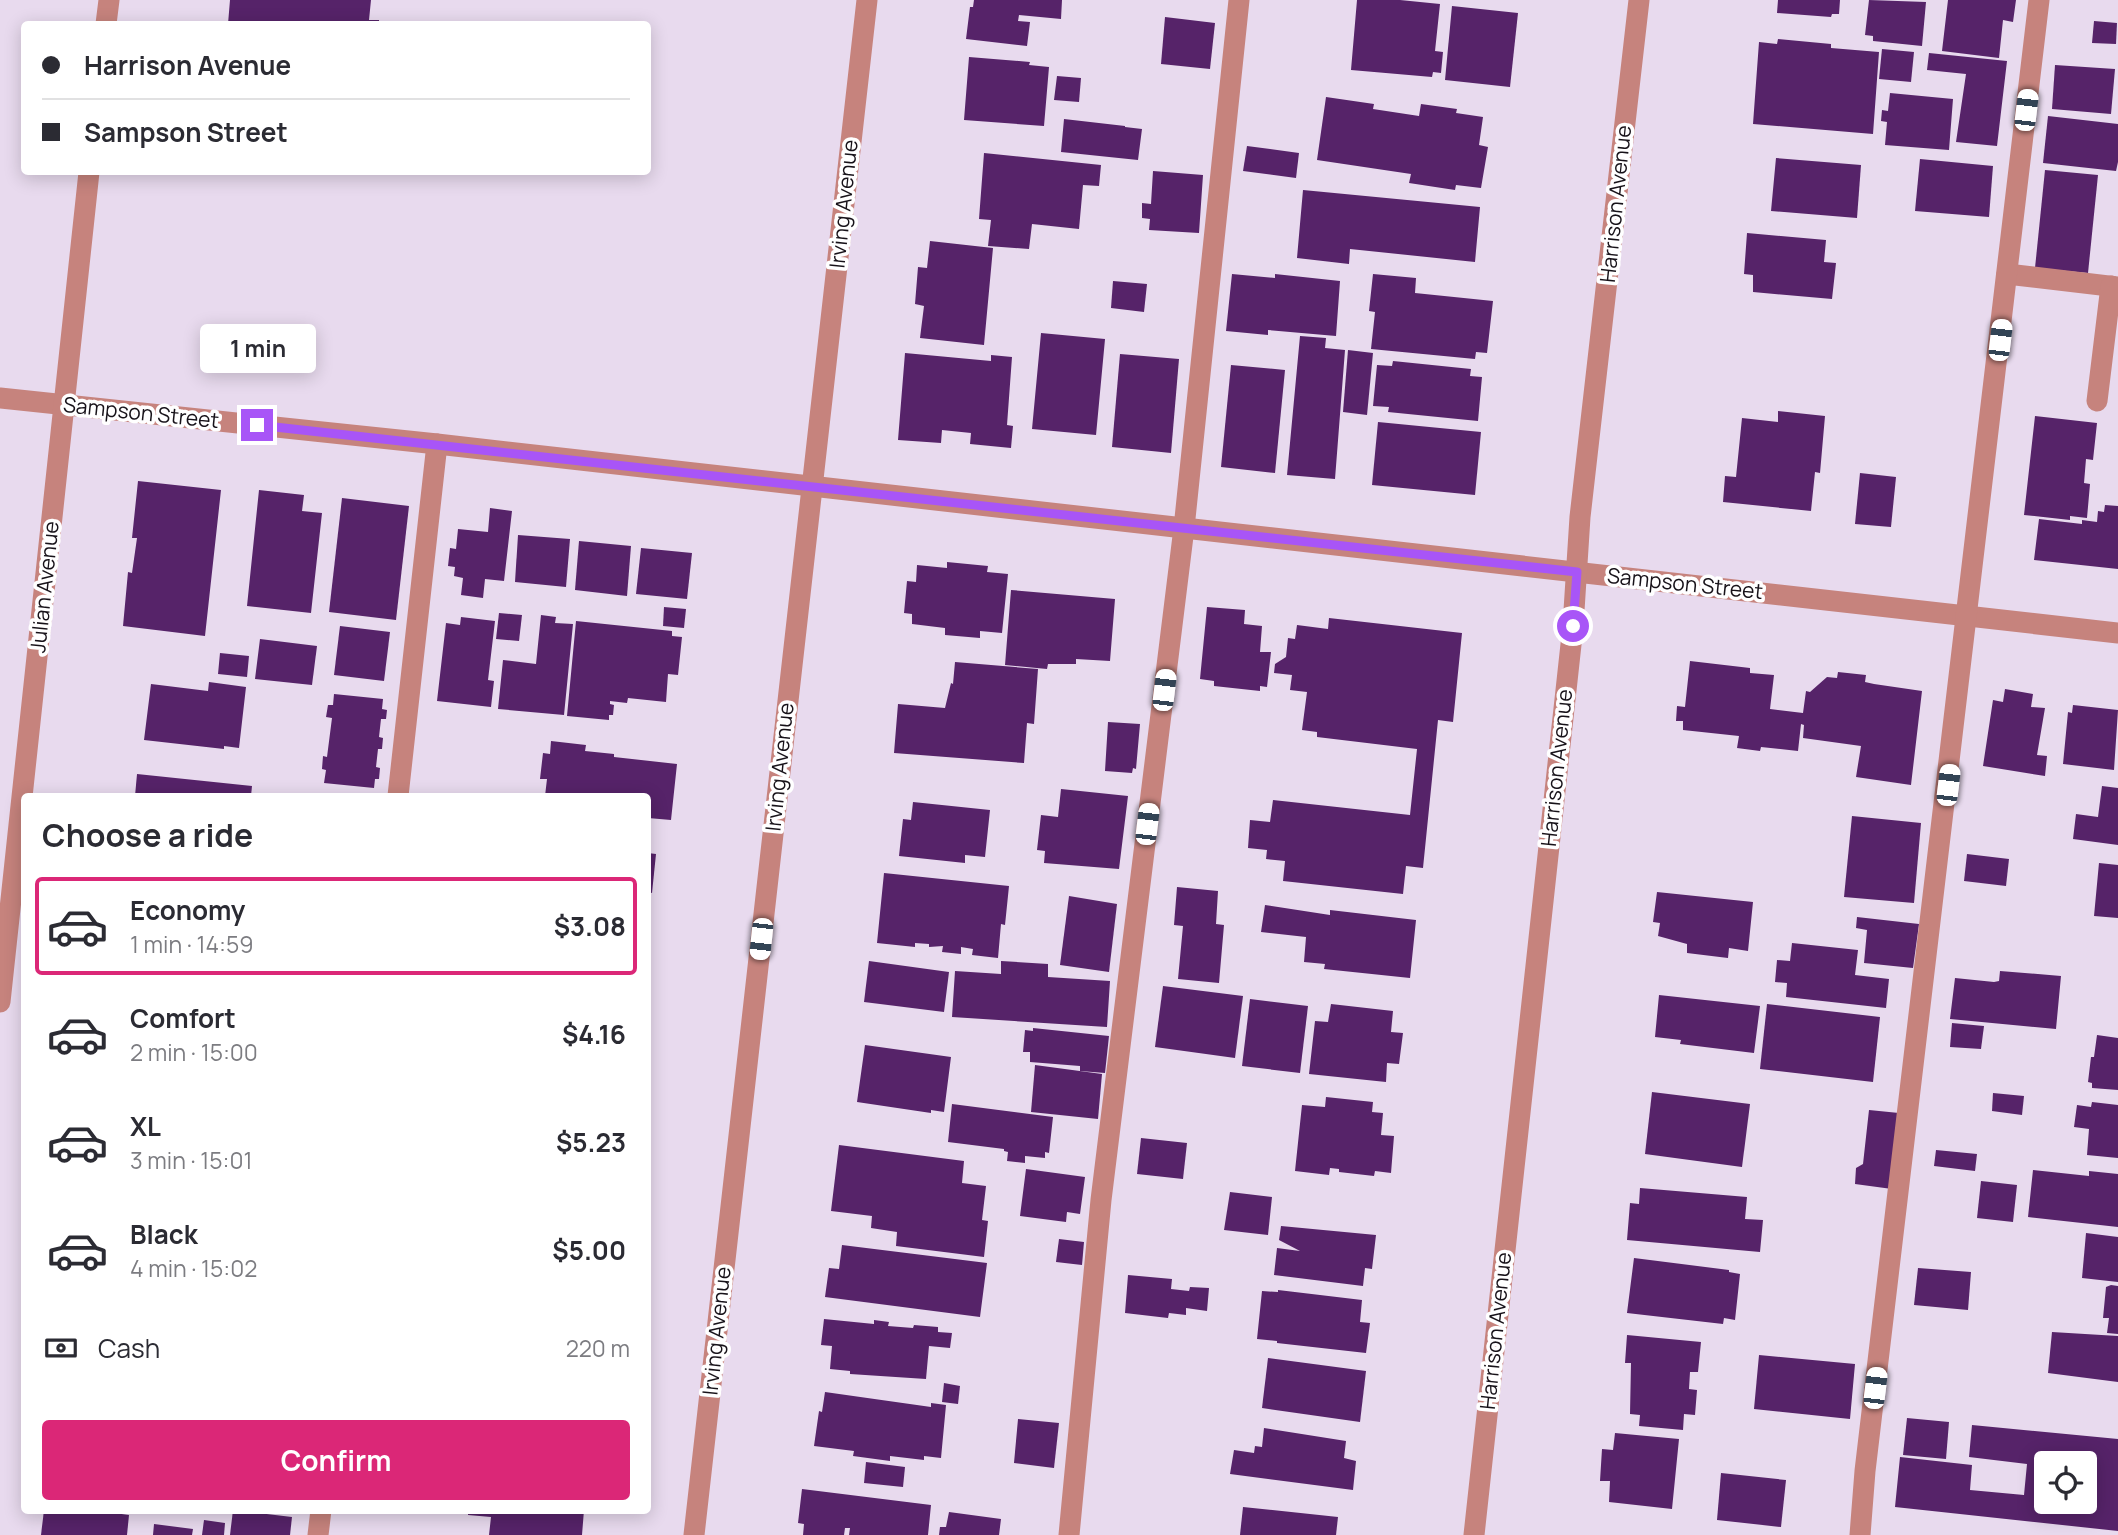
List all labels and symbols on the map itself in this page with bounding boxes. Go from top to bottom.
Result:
car [2014,88,2039,132]
street label: Harrison Avenue [1593,124,1637,284]
street label: Irving Avenue [822,138,864,270]
car [1988,318,2013,362]
callout: 1 min [199,324,315,372]
street label: Sampson Street [62,390,220,434]
route end [241,409,273,441]
street label: Julian Avenue [23,520,65,654]
street label: Sampson Street [1606,561,1764,605]
route start [1557,610,1589,642]
car [1152,668,1177,712]
street label: Harrison Avenue [1534,688,1578,848]
street label: Irving Avenue [758,701,800,833]
car [1936,763,1961,807]
car [1135,802,1160,846]
car [749,917,774,961]
street label: Harrison Avenue [1473,1251,1517,1411]
street label: Irving Avenue [695,1265,737,1397]
car [1863,1366,1888,1410]

